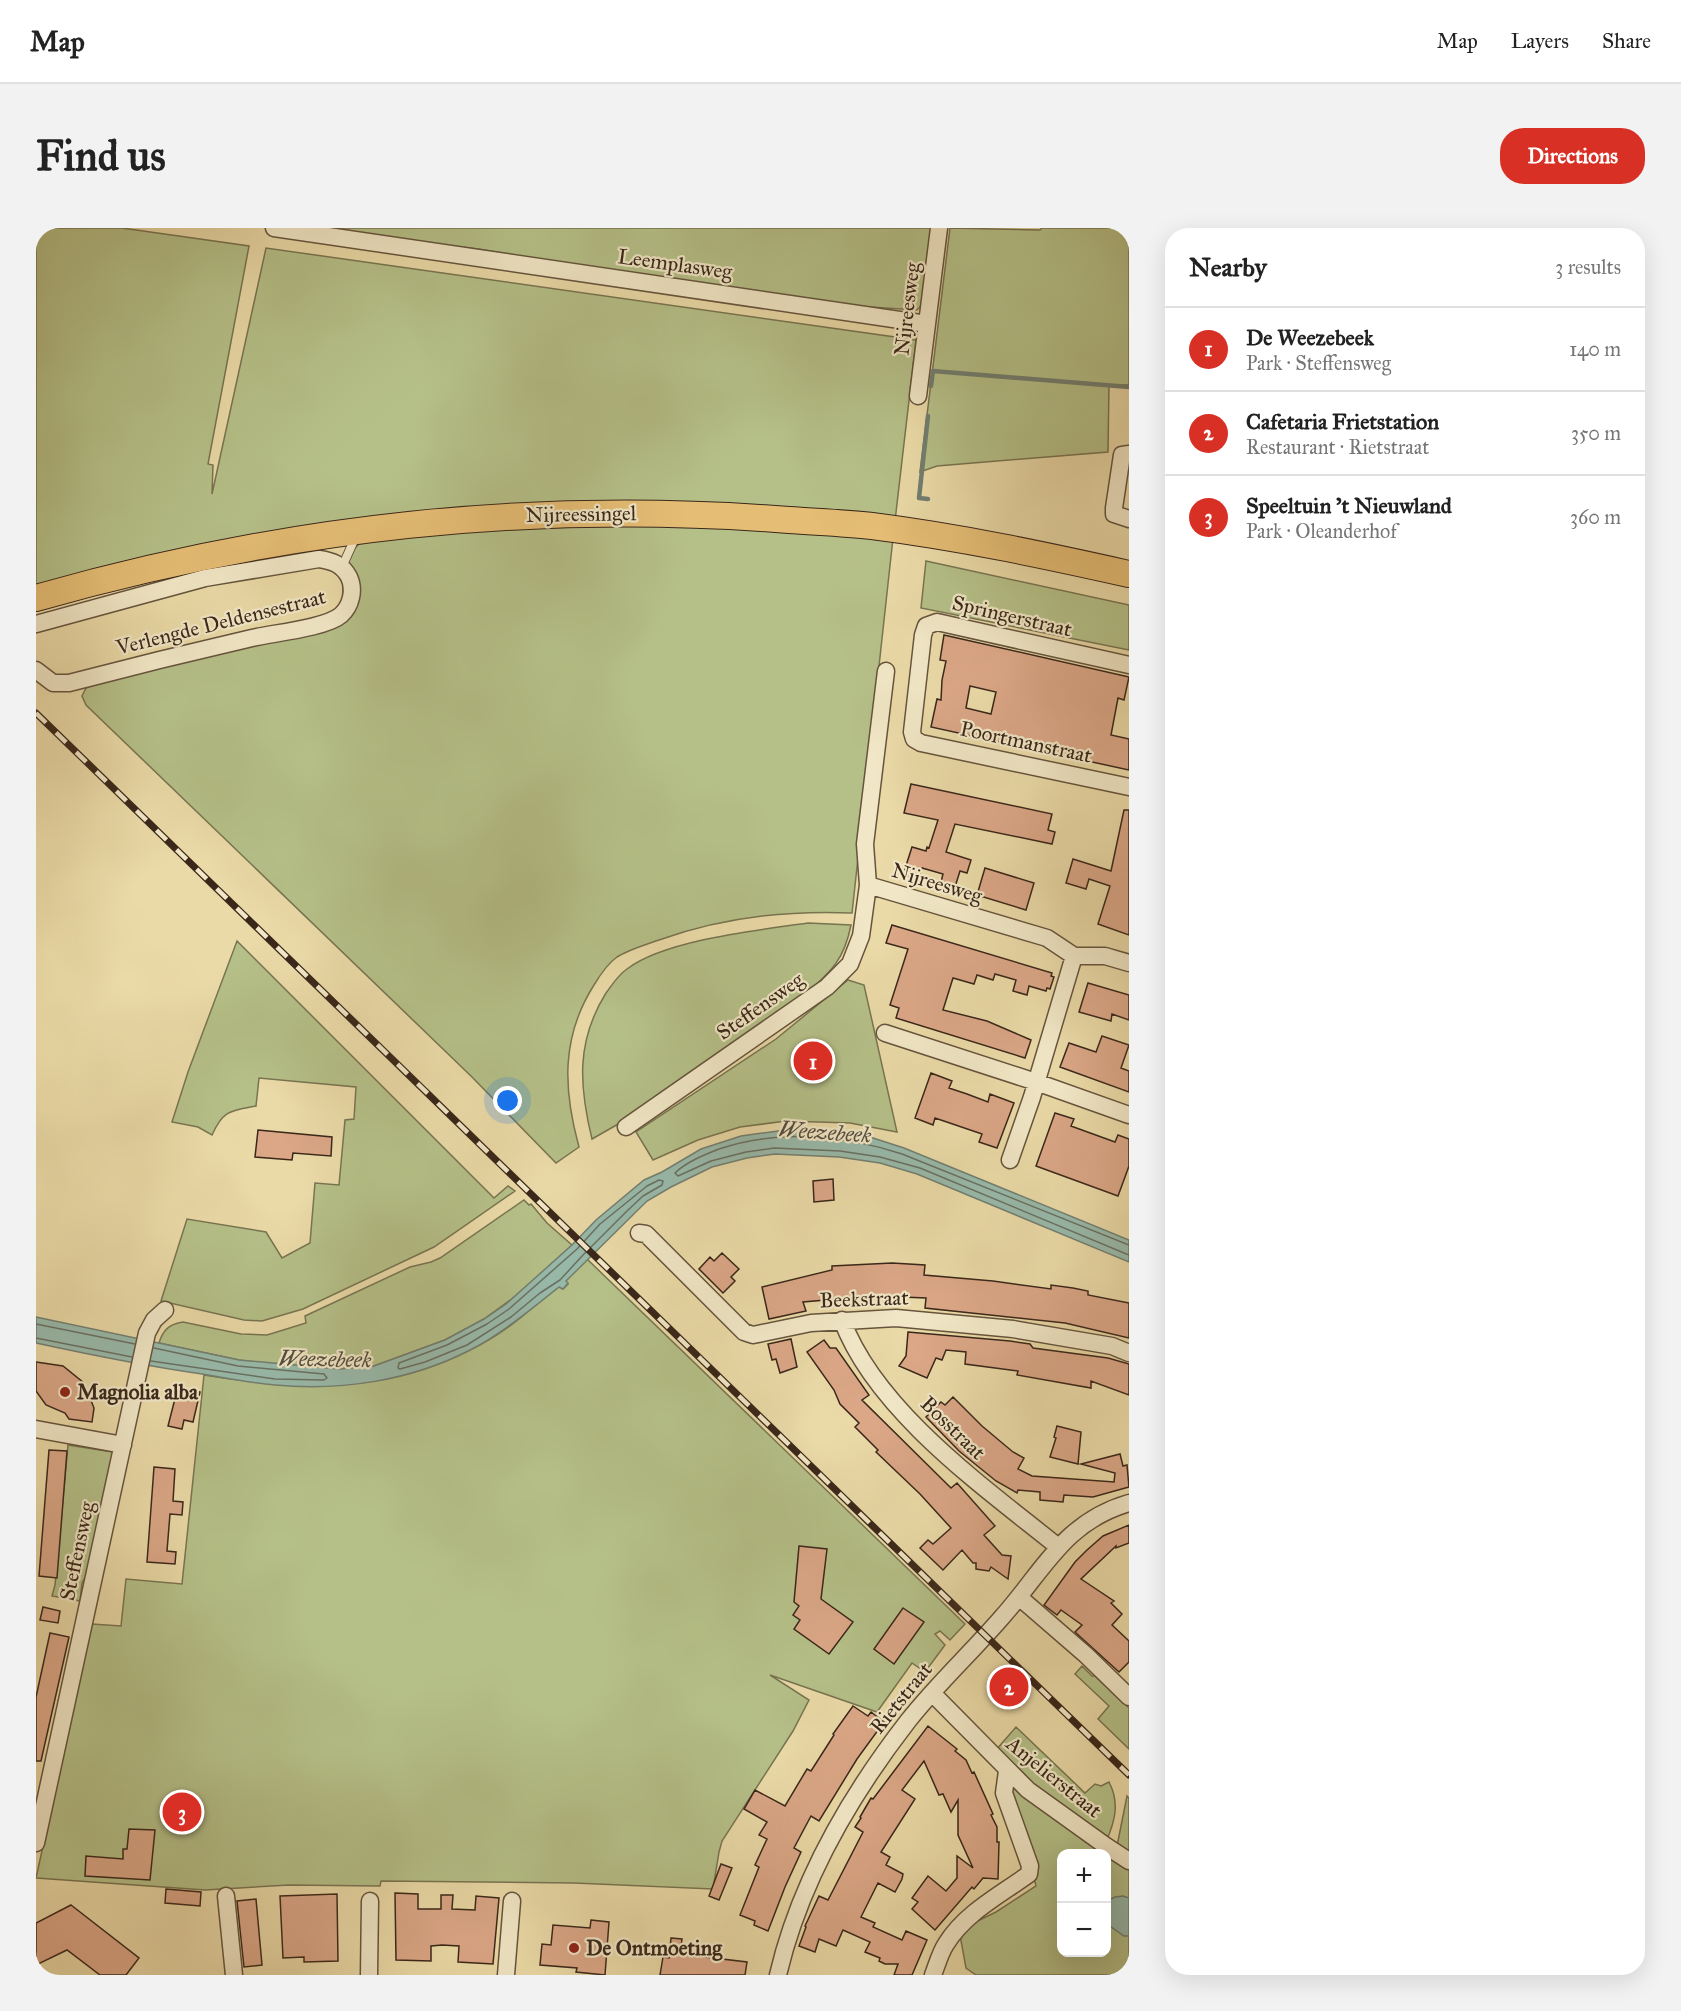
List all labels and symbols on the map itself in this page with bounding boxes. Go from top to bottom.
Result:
street label: Leemplasweg [616,243,734,285]
street label: Nijreesweg [888,261,926,357]
street label: Nijreessingel [526,500,637,528]
street label: Verlengde Deldensestraat [113,583,329,661]
street label: Springerstraat [950,590,1075,643]
street label: Poortmanstraat [958,715,1095,769]
street label: Nijreesweg [888,857,986,909]
street label: Steffensweg [711,966,809,1046]
pin: 1 [794,1038,832,1084]
your location [493,1086,522,1115]
water label: Weezebeek [778,1115,873,1149]
street label: Beekstraat [819,1284,910,1314]
water label: Weezebeek [278,1345,372,1373]
place label: Magnolia alba [77,1379,199,1405]
marker: Magnolia alba [58,1385,72,1399]
street label: Bosstraat [915,1391,991,1466]
street label: Steffensweg [54,1499,100,1603]
street label: Rietstraat [864,1656,938,1739]
pin: 2 [990,1664,1028,1710]
street label: Anjelierstraat [1000,1730,1107,1824]
pin: 3 [162,1790,202,1834]
place label: De Ontmoeting [586,1935,723,1961]
marker: De Ontmoeting [567,1941,581,1955]

